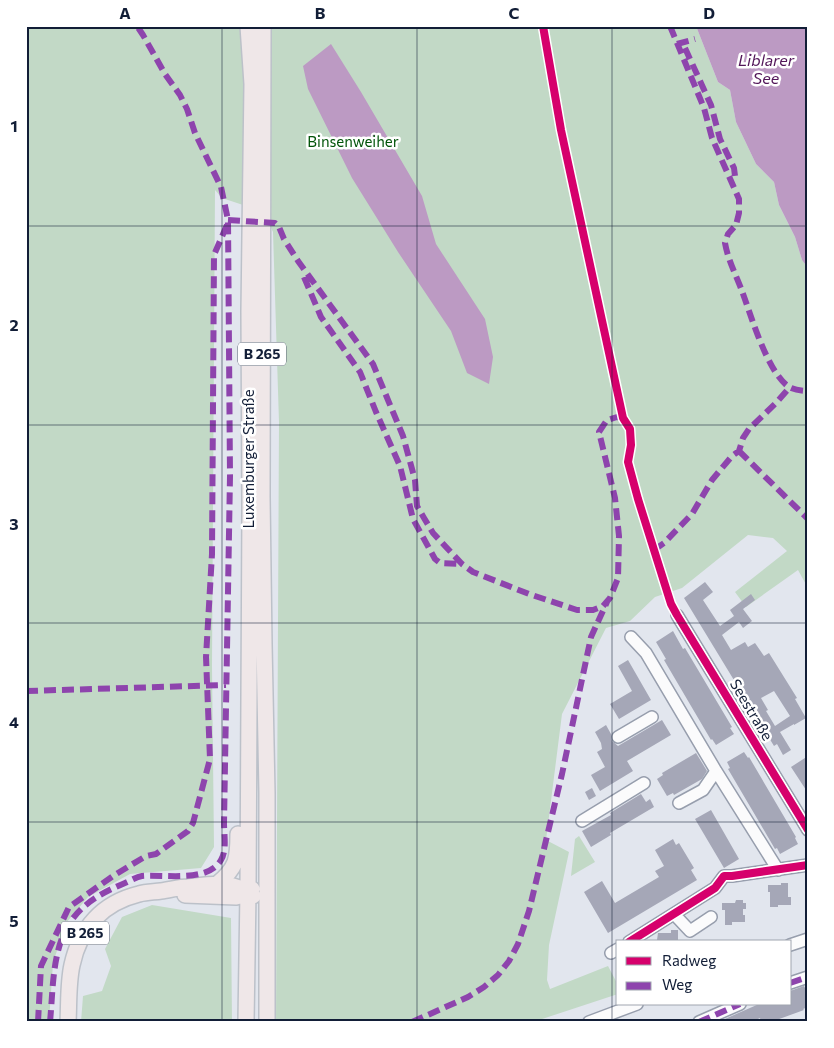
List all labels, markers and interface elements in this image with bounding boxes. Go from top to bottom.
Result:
text: A [119,3,131,22]
text: B [315,3,326,22]
text: C [509,3,520,22]
text: D [703,3,715,22]
water label: Liblarer See [738,50,795,87]
text: 1 [10,116,18,135]
park label: Binsenweiher [307,132,399,150]
text: 2 [9,315,19,334]
road number: B 265 [238,342,286,366]
street label: Luxemburger Straße [239,389,257,529]
text: 3 [9,514,19,533]
street label: Seestraße [727,676,777,743]
text: 4 [9,712,19,731]
text: 5 [9,911,19,930]
road number: B 265 [61,921,109,944]
legend [616,940,792,1006]
text: Radweg [662,951,716,969]
text: Weg [662,975,692,993]

